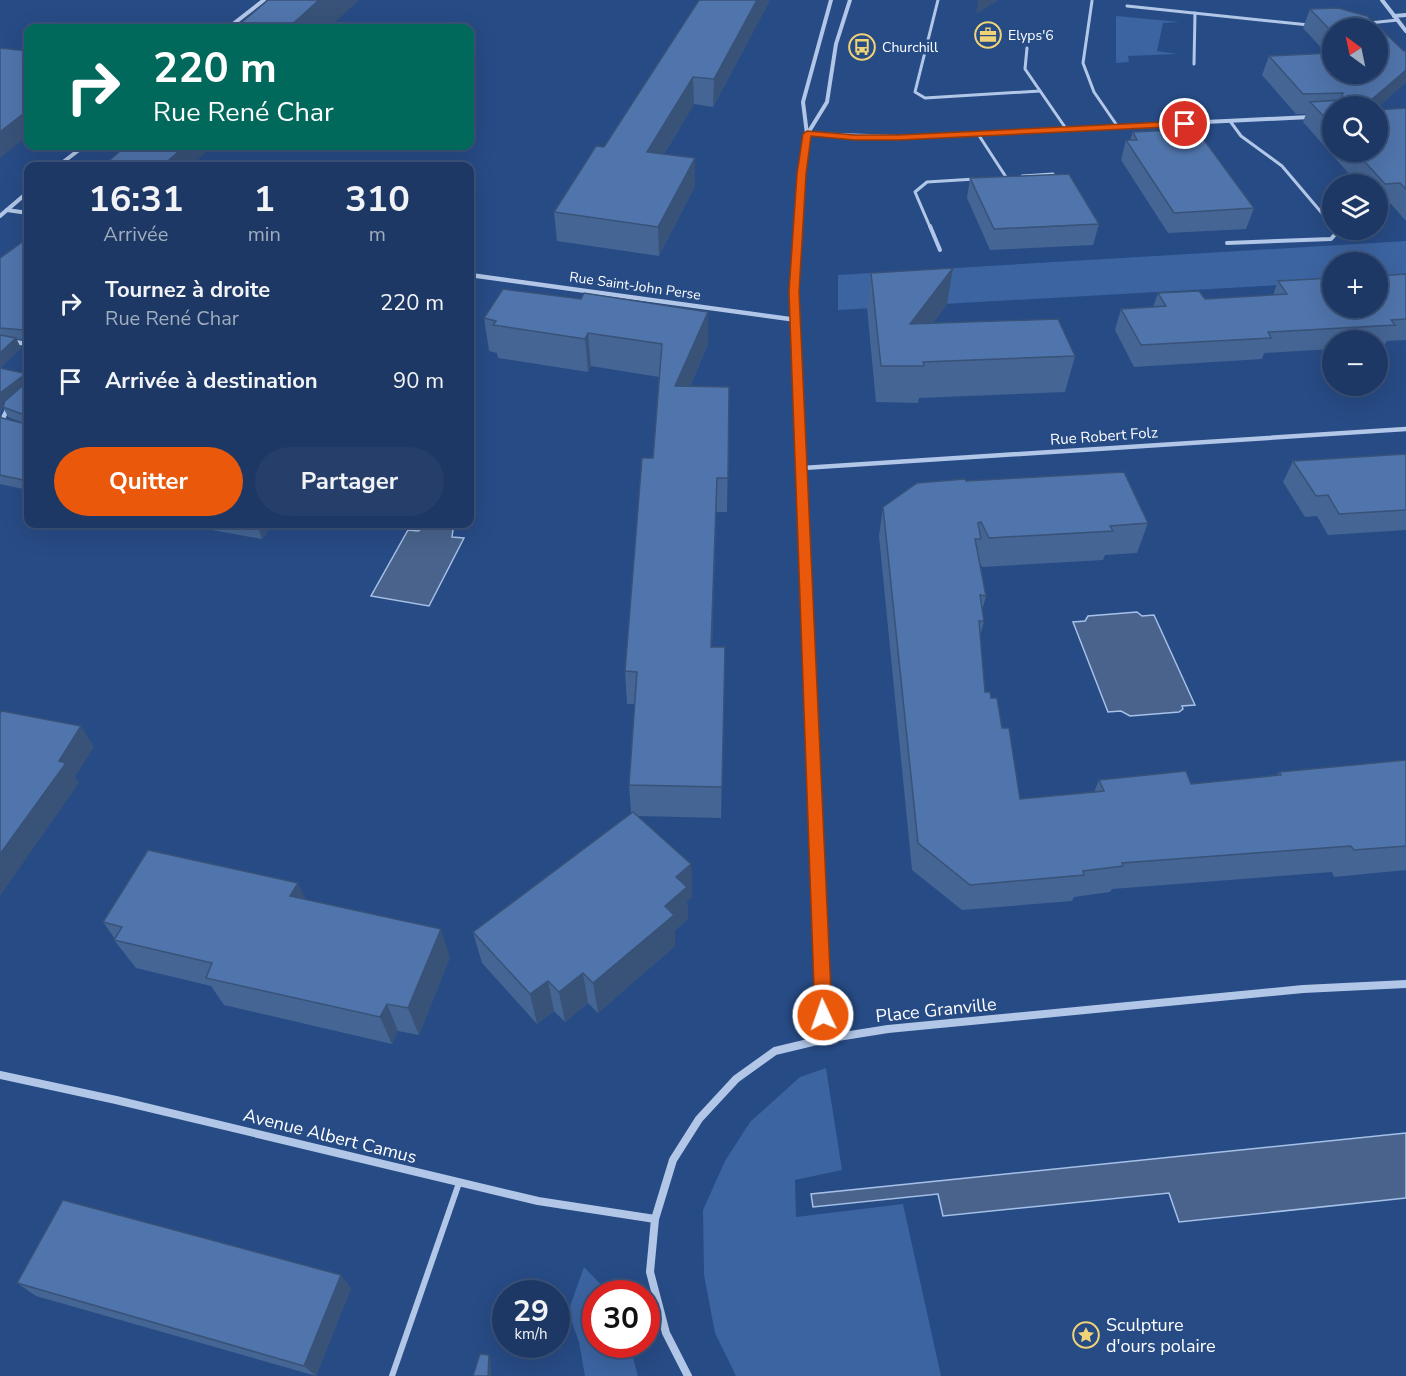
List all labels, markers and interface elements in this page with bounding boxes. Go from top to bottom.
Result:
north arrow [1322,18,1388,84]
map controls [1322,18,1388,396]
office icon: Elyps'6 [973,20,1003,50]
place label: Elyps'6 [1008,26,1054,45]
bus stop icon: Churchill [847,32,877,62]
place label: Churchill [882,38,939,57]
text: 220 m [153,40,277,97]
icon: right [54,48,132,126]
text: Rue René Char [153,94,334,131]
button: search [1322,96,1388,162]
pin [1159,98,1210,149]
icon: arrive [1168,107,1201,140]
button: layers [1322,174,1388,240]
text: 16:31 [88,175,184,224]
text: 1 [253,175,275,224]
text: 310 [345,175,410,224]
text: Arrivée [103,221,168,248]
text: min [248,221,281,248]
text: m [369,221,386,248]
button: + [1322,252,1388,318]
street label: Rue Saint-John Perse [568,267,702,305]
text: Tournez à droite [105,275,270,305]
icon: right [54,287,87,320]
text: 220 m [380,288,444,318]
text: Rue René Char [105,305,239,332]
button: − [1322,330,1388,396]
icon: arrive [54,365,87,398]
text: Arrivée à destination [105,366,318,396]
text: 90 m [393,366,444,396]
street label: Rue Robert Folz [1050,422,1158,450]
button: Quitter [54,447,243,516]
button: Partager [255,447,444,516]
position arrow [791,983,855,1047]
street label: Place Granville [874,992,998,1028]
street label: Avenue Albert Camus [241,1103,419,1169]
speed limit sign: 30 [582,1280,660,1358]
text: 29 [513,1291,549,1332]
place label: Sculpture d'ours polaire [1106,1313,1216,1358]
place icon: Sculpture d'ours polaire [1071,1320,1101,1350]
text: km/h [514,1324,548,1344]

